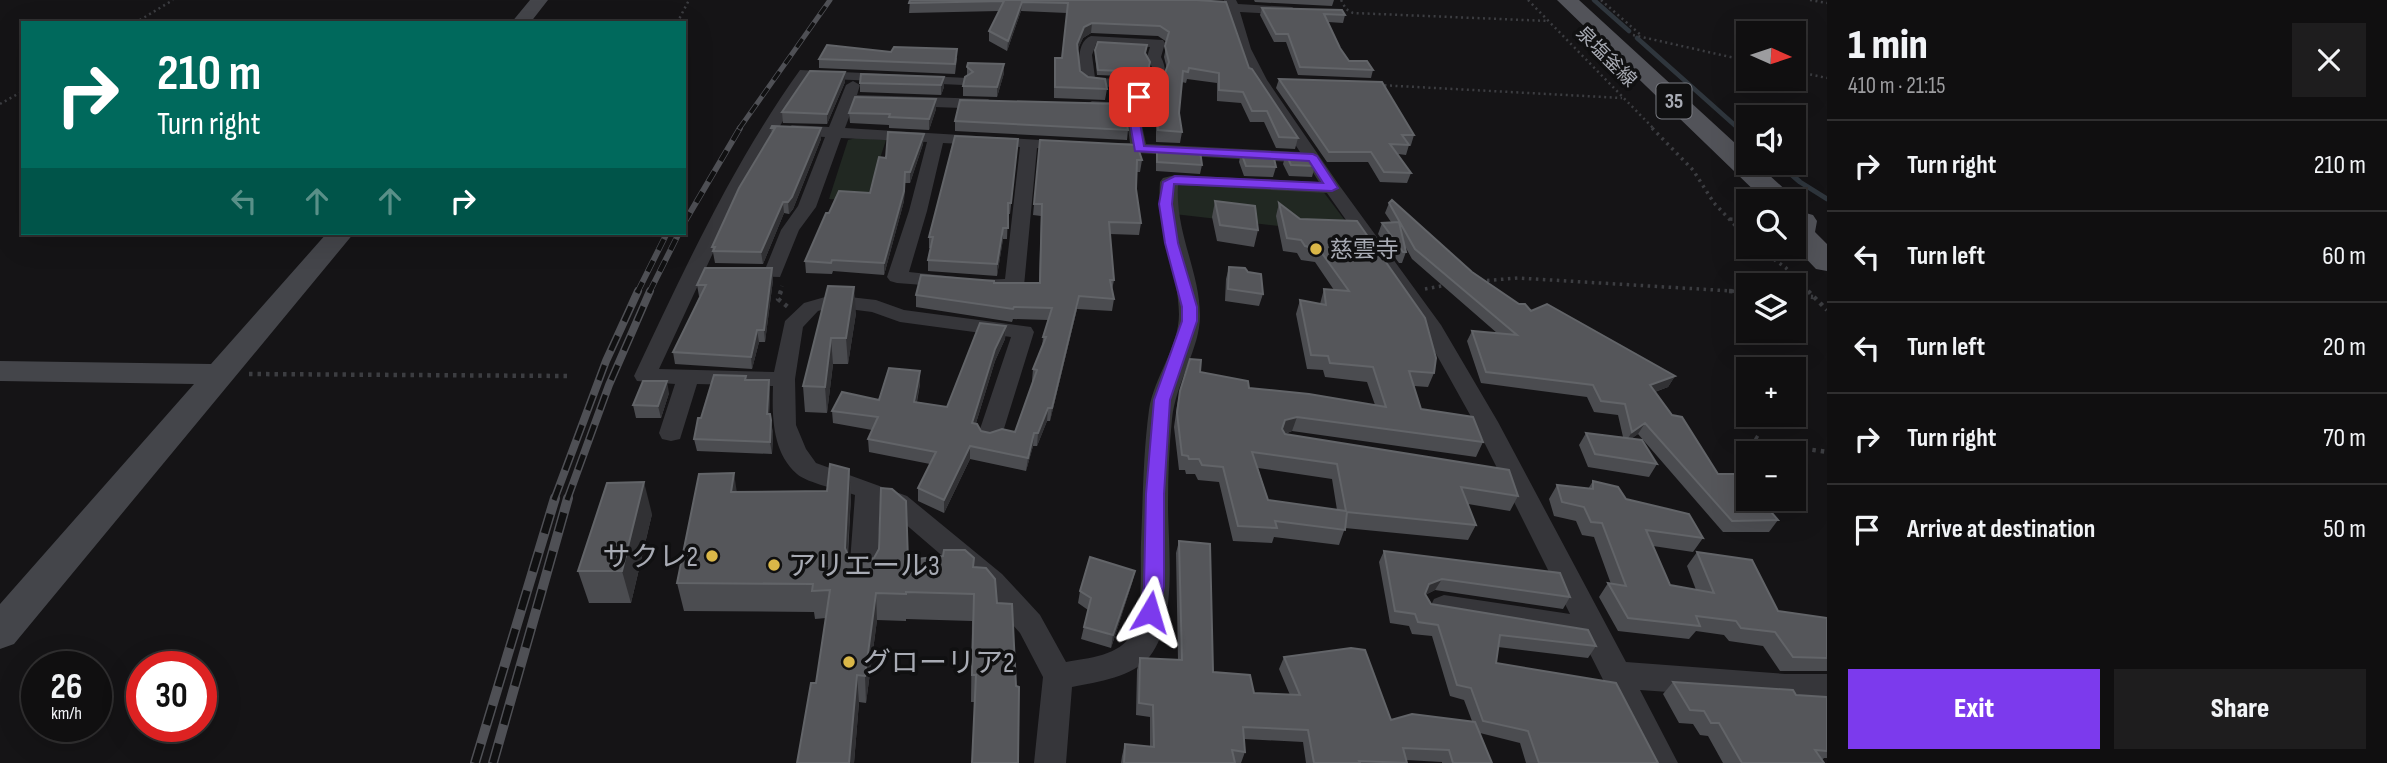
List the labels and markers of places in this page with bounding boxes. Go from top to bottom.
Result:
pin [1109,67,1169,127]
place label: 慈雲寺 [1330,236,1399,264]
marker: 慈雲寺 [1308,241,1324,257]
place label: サクレ2 [602,541,698,574]
marker: サクレ2 [704,548,720,564]
place label: アリエール3 [788,550,940,583]
marker: アリエール3 [766,557,782,573]
place label: グローリア2 [863,647,1015,680]
marker: グローリア2 [841,654,857,670]

